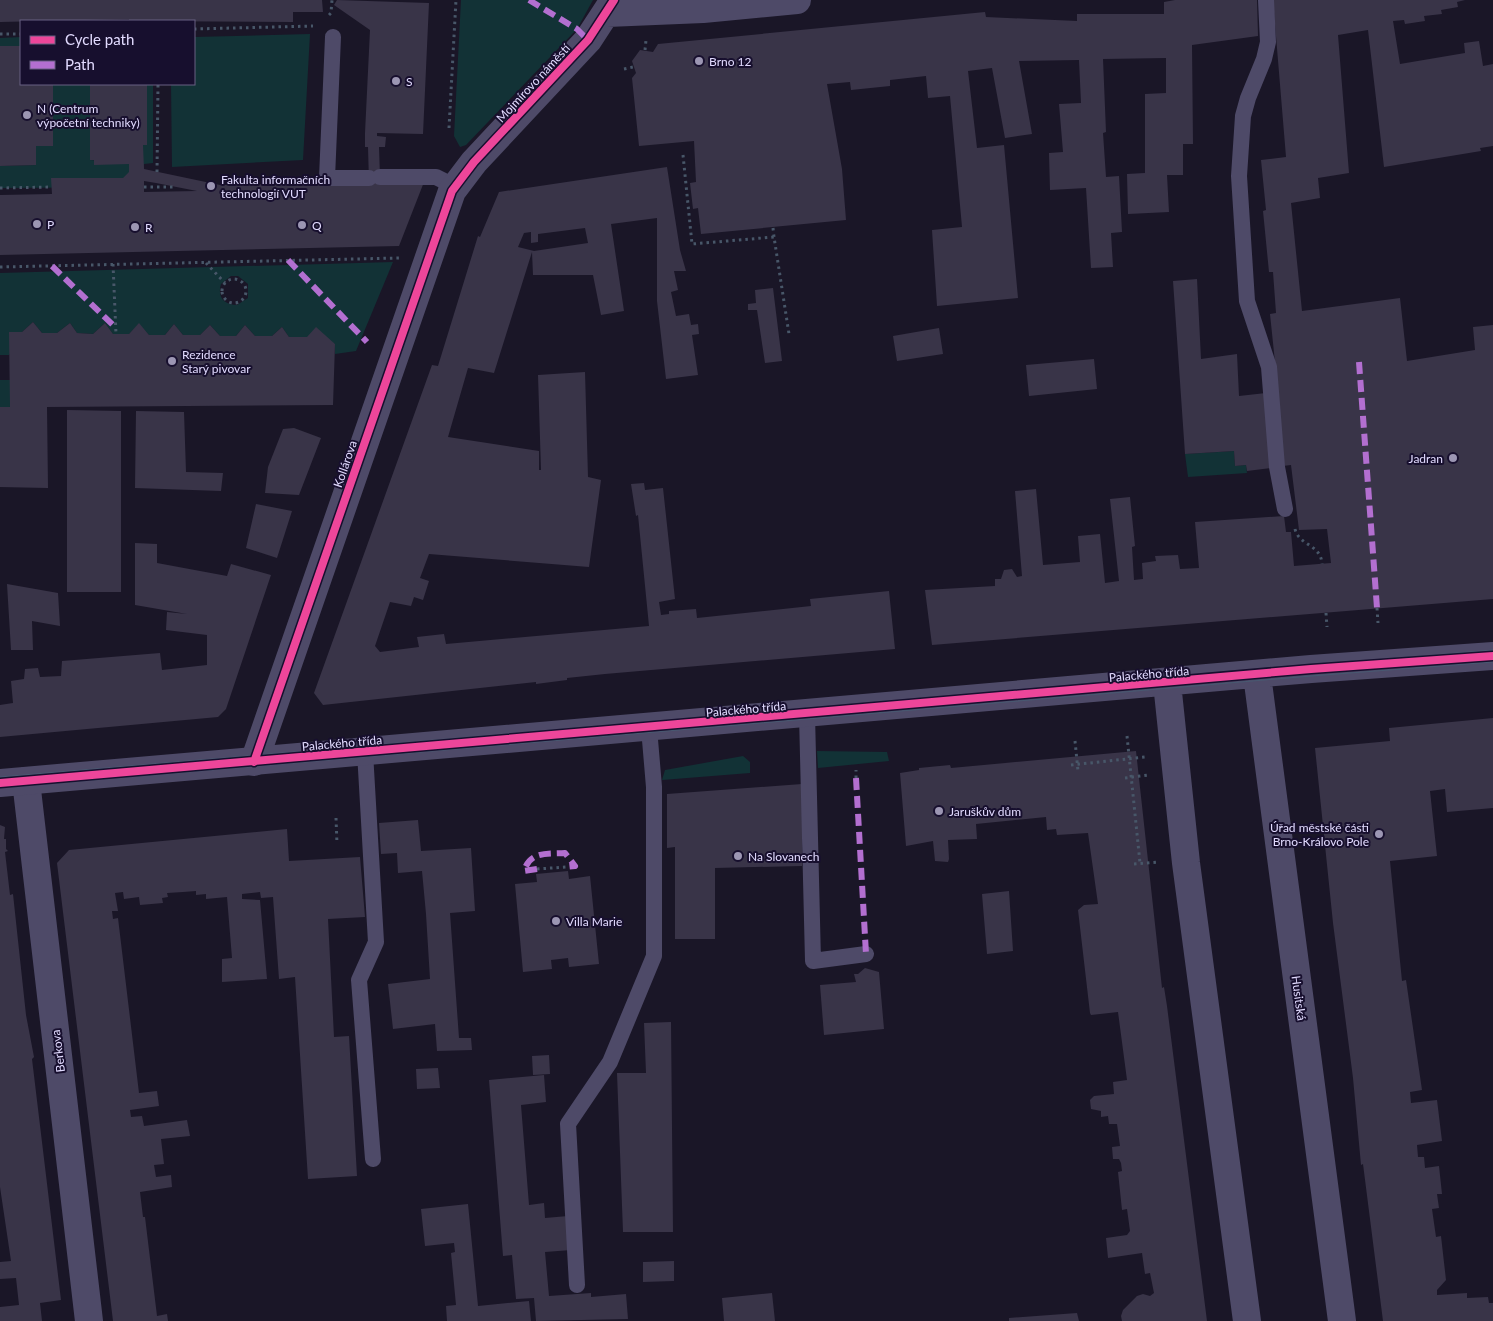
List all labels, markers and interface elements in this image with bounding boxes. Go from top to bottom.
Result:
legend [20,20,195,85]
text: Cycle path [65,30,134,48]
street label: Mojmírovo náměstí [493,40,574,125]
place label: Brno 12 [709,54,752,69]
text: Path [65,55,95,73]
marker: Brno 12 [693,55,705,67]
place label: S [406,74,413,89]
marker: S [390,75,402,87]
place label: N (Centrum výpočetní techniky) [37,101,140,130]
marker: N (Centrum výpočetní techniky) [21,109,33,121]
place label: Fakulta informačních technologií VUT [221,172,330,201]
marker: Fakulta informačních technologií VUT [205,180,217,192]
place label: P [47,217,54,232]
marker: P [31,218,43,230]
place label: Q [312,218,322,233]
marker: Q [296,219,308,231]
place label: R [145,220,153,235]
marker: R [129,221,141,233]
place label: Rezidence Starý pivovar [182,347,251,376]
marker: Rezidence Starý pivovar [166,355,178,367]
street label: Kollárova [330,439,360,489]
place label: Jadran [1409,451,1443,466]
marker: Jadran [1447,452,1459,464]
street label: Palackého třída [1108,663,1190,685]
street label: Palackého třída [705,698,787,720]
street label: Palackého třída [301,732,383,754]
place label: Jaruškův dům [949,804,1021,819]
marker: Jaruškův dům [933,805,945,817]
place label: Úřad městské části Brno-Královo Pole [1270,820,1369,849]
marker: Úřad městské části Brno-Královo Pole [1373,828,1385,840]
place label: Na Slovanech [748,849,819,864]
marker: Na Slovanech [732,850,744,862]
place label: Villa Marie [566,914,622,929]
marker: Villa Marie [550,915,562,927]
street label: Husitská [1288,974,1310,1022]
street label: Berkova [48,1029,68,1073]

